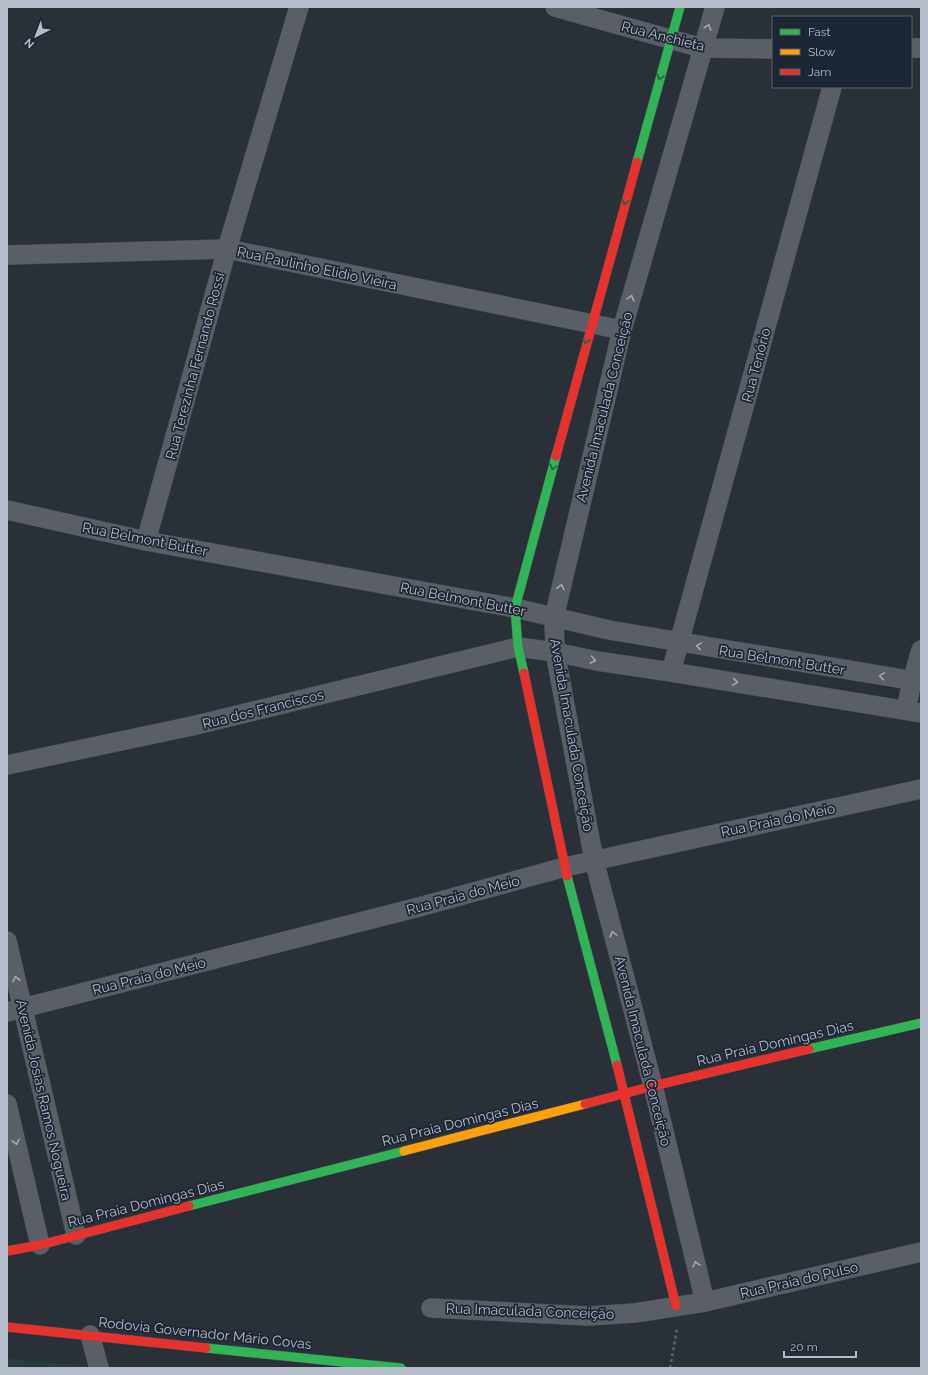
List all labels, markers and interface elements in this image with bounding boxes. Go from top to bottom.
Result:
north arrow [16,16,56,56]
legend [772,16,912,88]
street label: Rua Anchieta [620,18,706,54]
one-way arrow [703,24,712,31]
text: Fast [808,25,831,39]
text: N [22,35,37,51]
text: Slow [808,45,835,59]
text: Jam [808,65,831,79]
one-way arrow [656,73,665,80]
one-way arrow [621,198,630,205]
street label: Rua Paulinho Elidio Vieira [236,243,398,293]
street label: Rua Terezinha Fernando Rossi [162,271,228,461]
one-way arrow [626,294,635,301]
street label: Avenida Imaculada Conceição [573,310,635,504]
street label: Rua Tenório [738,326,774,404]
one-way arrow [583,338,591,344]
one-way arrow [549,463,558,470]
street label: Rua Belmont Butter [81,519,209,559]
street label: Rua Belmont Butter [399,579,527,619]
one-way arrow [556,584,564,590]
street label: Avenida Imaculada Conceição [547,637,597,833]
one-way arrow [696,642,702,651]
street label: Rua Belmont Butter [718,642,846,678]
one-way arrow [590,656,596,664]
one-way arrow [879,672,886,681]
one-way arrow [732,677,738,686]
street label: Rua dos Franciscos [201,686,326,732]
street label: Rua Praia do Meio [719,800,837,840]
street label: Rua Praia do Meio [405,872,521,918]
one-way arrow [610,931,618,937]
street label: Rua Praia do Meio [91,954,207,998]
street label: Avenida Imaculada Conceição [612,954,674,1148]
one-way arrow [12,976,20,982]
street label: Avenida Josias Ramos Nogueira [13,998,75,1202]
street label: Rua Praia Domingas Dias [695,1017,855,1069]
street label: Rua Praia Domingas Dias [380,1095,540,1149]
one-way arrow [11,1139,19,1145]
street label: Rua Praia Domingas Dias [66,1176,226,1230]
street label: Rua Praia do Pulso [738,1259,860,1301]
one-way arrow [692,1261,700,1267]
street label: Rua Imaculada Conceição [446,1300,614,1322]
street label: Rodovia Governador Mário Covas [98,1314,313,1352]
scale bar [784,1333,856,1359]
text: 20 m [790,1340,818,1354]

